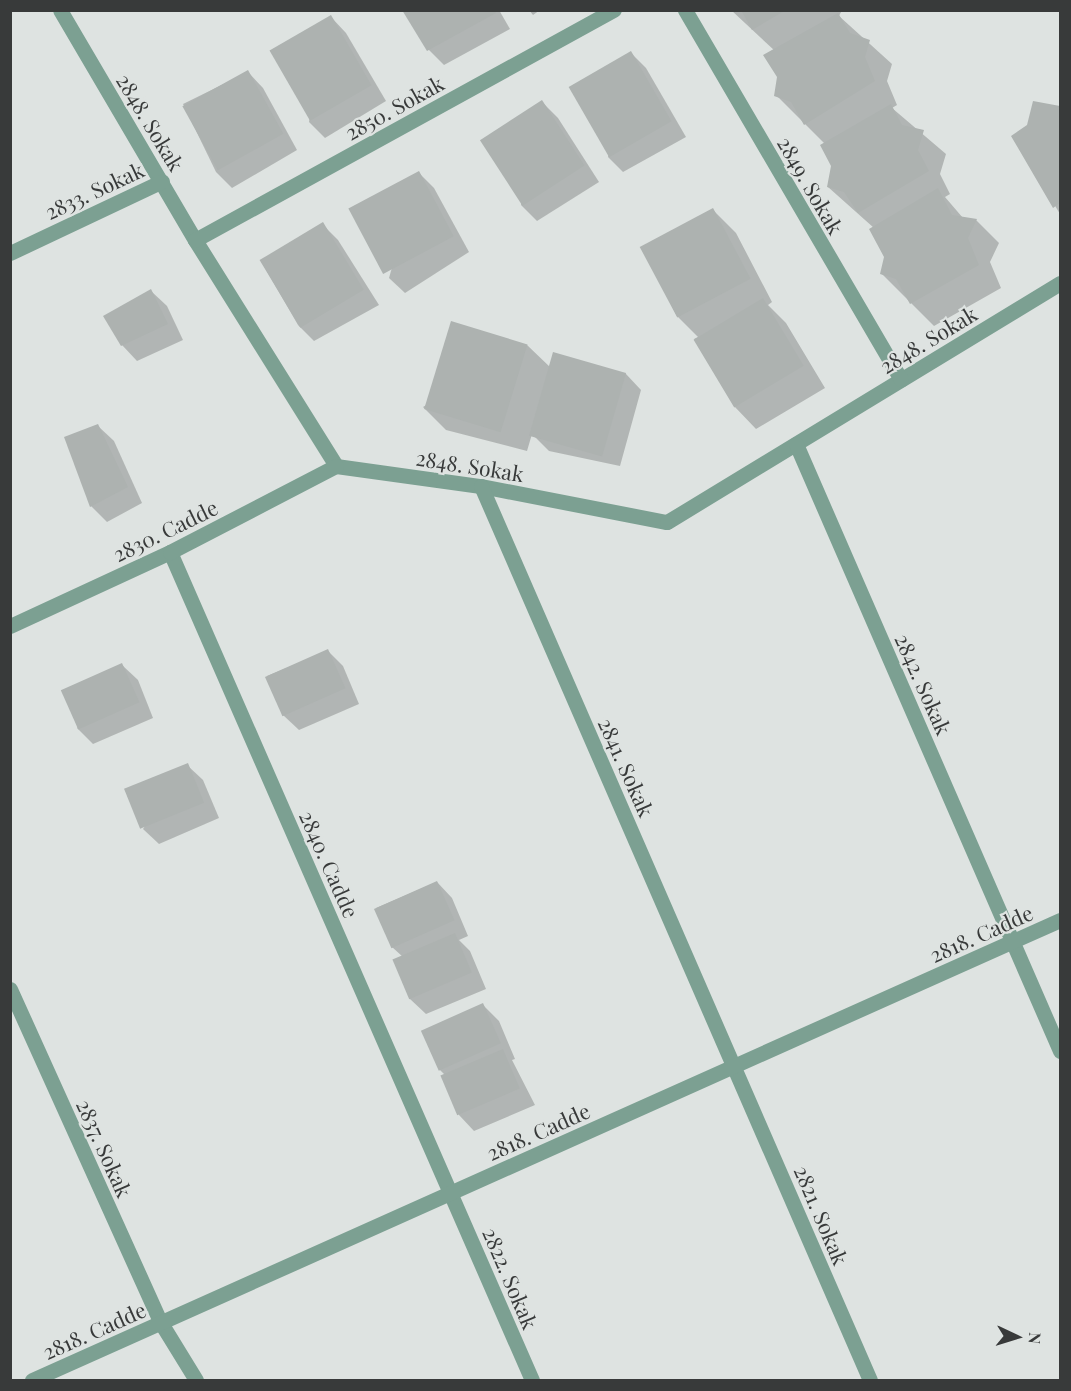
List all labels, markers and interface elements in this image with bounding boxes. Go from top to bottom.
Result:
street label: 2848. Sokak [112,69,190,175]
street label: 2850. Sokak [340,70,448,144]
street label: 2849. Sokak [773,132,849,238]
street label: 2833. Sokak [41,156,147,224]
street label: 2848. Sokak [875,300,981,378]
street label: 2848. Sokak [414,444,526,486]
street label: 2830. Cadde [109,494,221,566]
street label: 2842. Sokak [891,630,957,738]
street label: 2841. Sokak [594,714,660,820]
street label: 2840. Cadde [295,807,365,921]
street label: 2818. Cadde [926,899,1036,967]
street label: 2837. Sokak [72,1095,138,1201]
street label: 2818. Cadde [483,1097,593,1165]
street label: 2821. Sokak [790,1162,854,1268]
street label: 2822. Sokak [478,1224,544,1332]
street label: 2818. Cadde [39,1296,149,1364]
north arrow [987,1307,1047,1367]
text: N [1025,1332,1046,1345]

